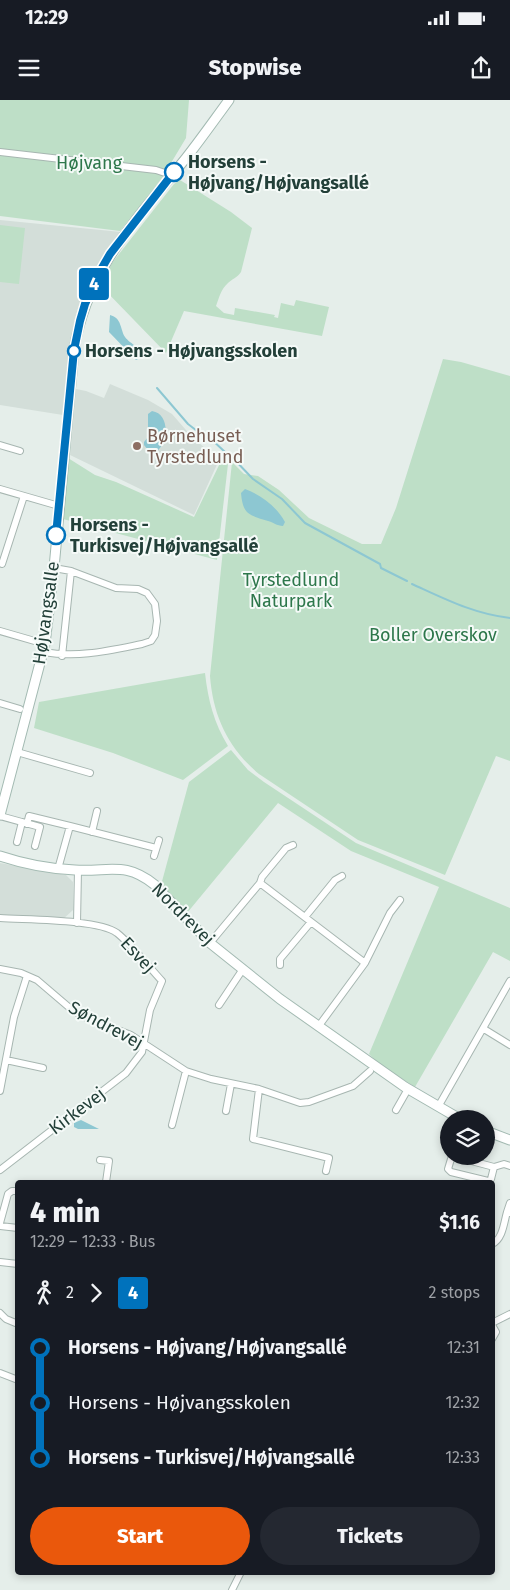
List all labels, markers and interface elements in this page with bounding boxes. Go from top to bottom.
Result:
text: 12:29 [25,6,68,29]
icon: menu [15,54,43,82]
text: Stopwise [209,54,301,81]
icon: share [467,54,495,82]
place label: Horsens - Højvang/Højvangsallé [188,151,369,194]
park label: Højvang [56,152,123,174]
marker: Horsens - Højvang/Højvangsallé [164,162,184,182]
line badge: 4 [78,268,110,300]
text: 4 [89,273,99,295]
place label: Horsens - Højvangsskolen [85,340,298,362]
marker: Horsens - Højvangsskolen [67,344,81,358]
place label: Børnehuset Tyrstedlund [147,425,243,468]
marker: Børnehuset Tyrstedlund [131,440,143,452]
place label: Horsens - Turkisvej/Højvangsallé [70,514,259,557]
marker: Horsens - Turkisvej/Højvangsallé [46,525,66,545]
street label: Højvangsalle [28,560,64,666]
park label: Tyrstedlund Naturpark [243,569,339,612]
park label: Boller Overskov [369,624,497,646]
street label: Nordrevej [147,878,219,950]
street label: Esvej [116,932,160,978]
street label: Søndrevej [65,996,147,1054]
street label: Kirkevej [44,1083,110,1139]
map controls [440,1110,495,1165]
button: layers [440,1110,495,1165]
text: 4 min [30,1196,100,1229]
text: $1.16 [439,1211,480,1234]
text: 12:29 – 12:33 · Bus [30,1232,155,1251]
icon: walk [30,1279,58,1307]
icon: forward [82,1279,110,1307]
text: 4 [128,1282,138,1304]
text: 2 [66,1283,74,1302]
text: 2 stops [429,1283,480,1302]
text: Horsens - Højvang/Højvangsallé [68,1336,347,1359]
text: 12:31 [447,1338,480,1357]
text: Horsens - Højvangsskolen [68,1391,291,1414]
text: 12:32 [445,1393,480,1412]
text: Horsens - Turkisvej/Højvangsallé [68,1446,355,1469]
text: 12:33 [445,1448,480,1467]
button: Start [30,1507,250,1565]
button: Tickets [260,1507,480,1565]

